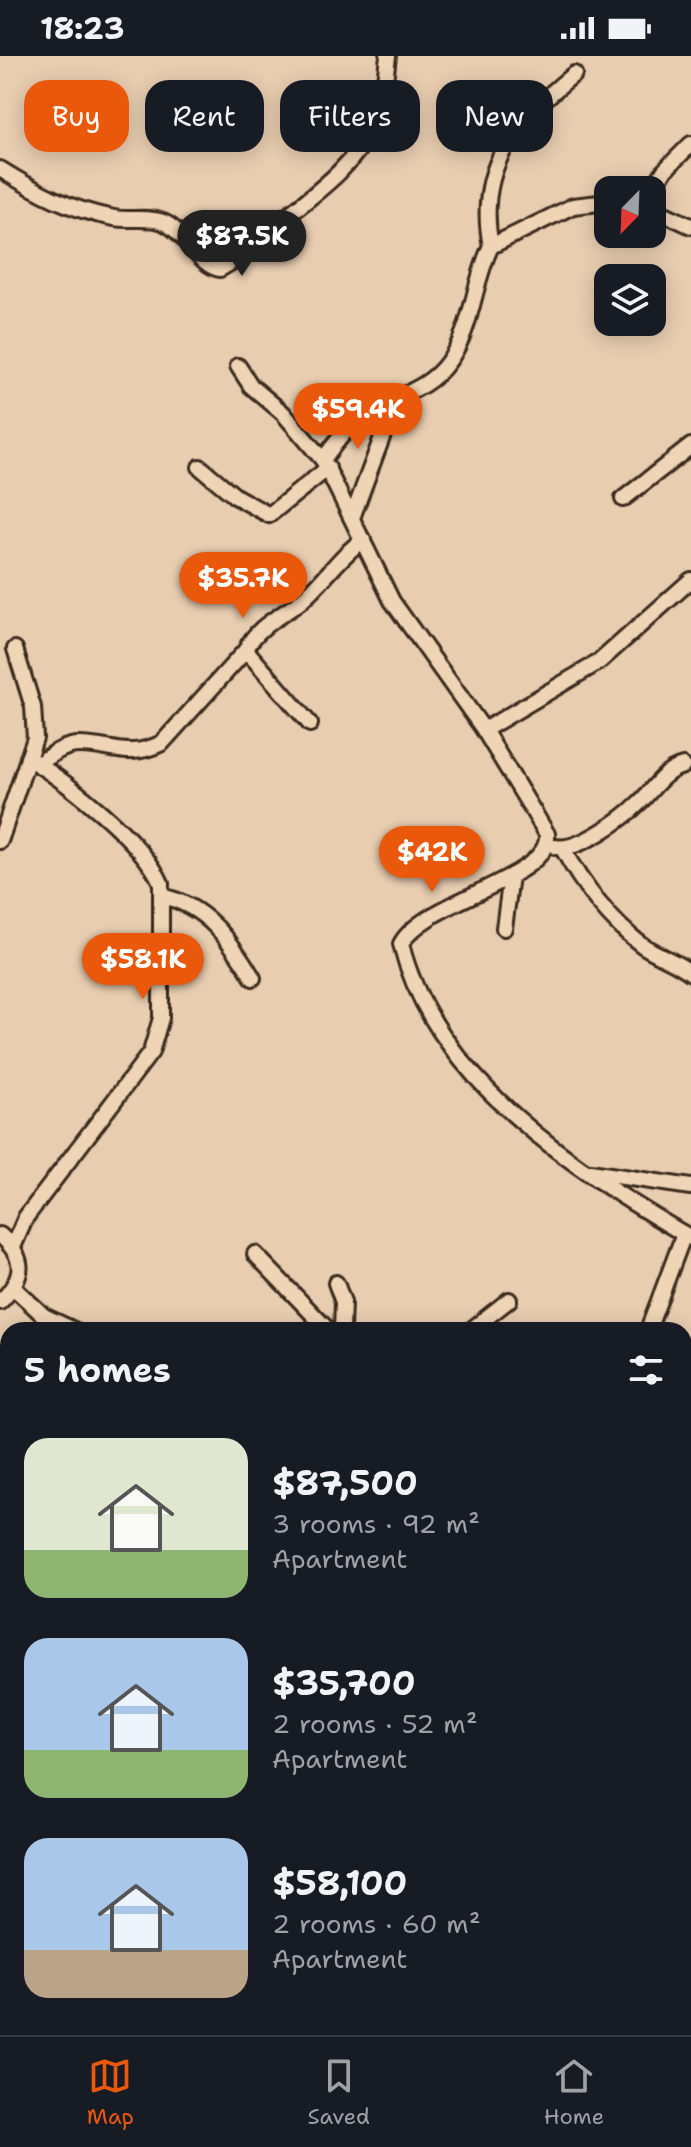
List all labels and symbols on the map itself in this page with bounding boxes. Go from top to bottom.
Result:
north arrow [594,176,666,248]
pin: $87.5K [177,210,307,278]
pin: $59.4K [293,383,423,451]
pin: $35.7K [178,552,308,620]
pin: $42K [385,826,479,894]
pin: $58.1K [78,933,208,1001]

